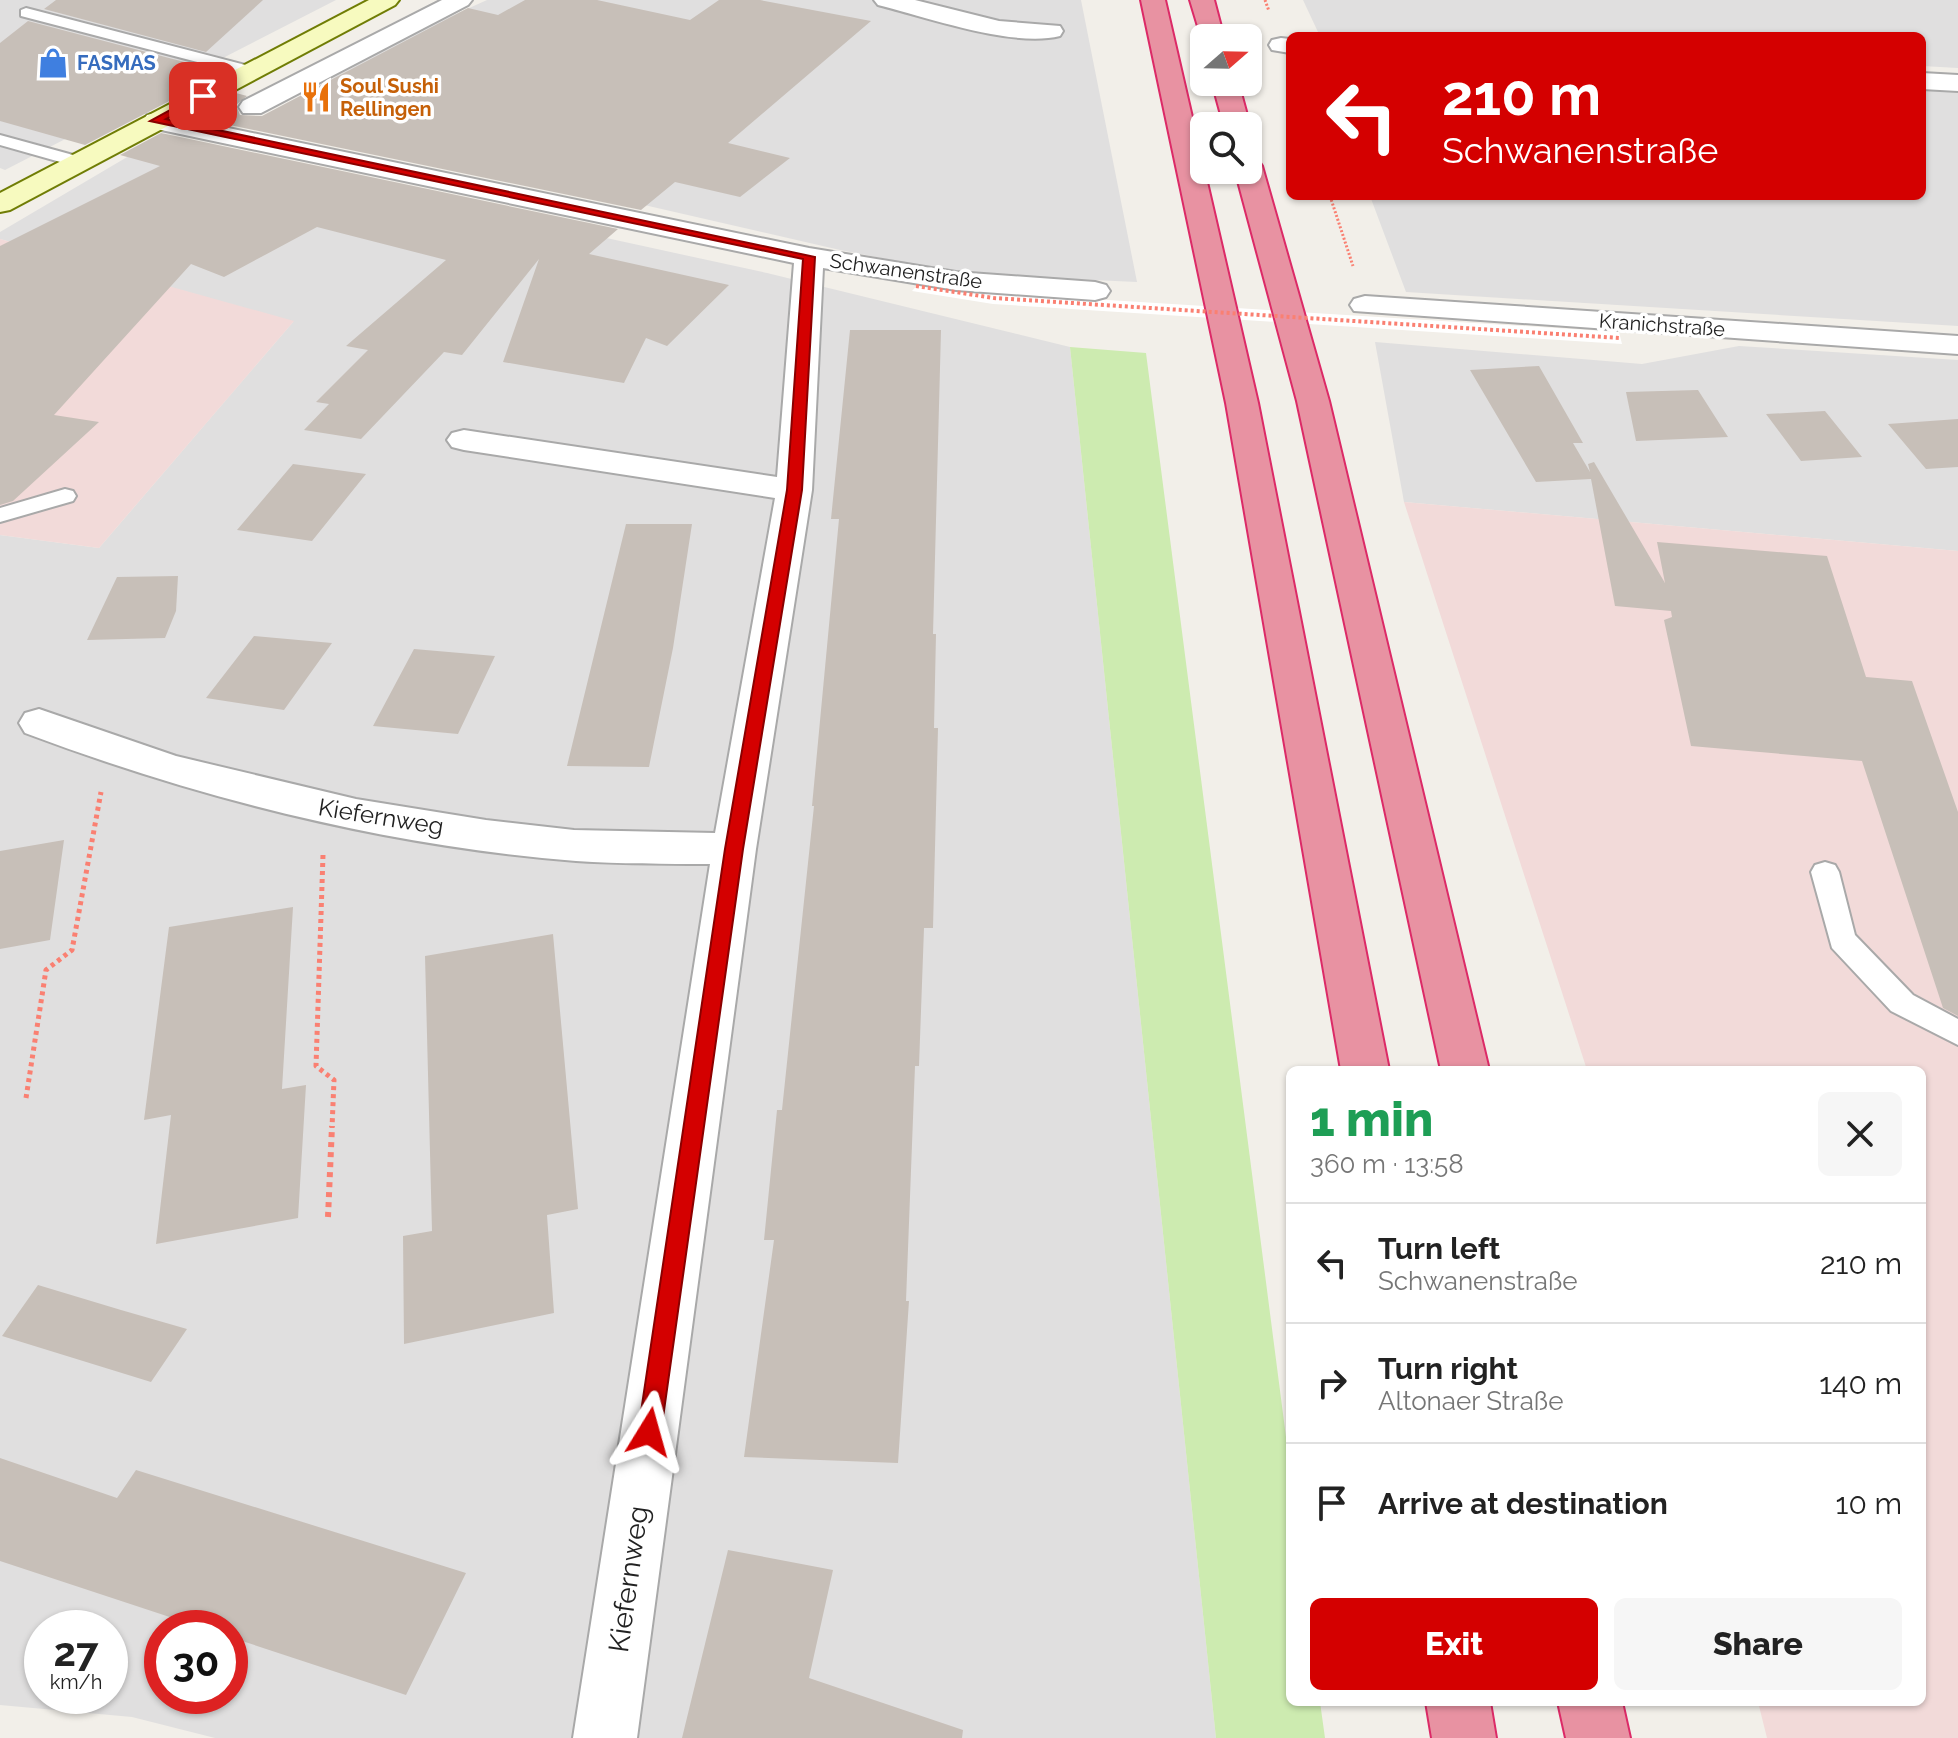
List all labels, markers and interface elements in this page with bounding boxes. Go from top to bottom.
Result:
north arrow [1190,24,1262,96]
map controls [1190,24,1262,184]
shop icon: FASMAS [36,46,70,80]
place label: FASMAS [77,51,156,75]
pin [169,62,237,130]
text: 210 m [1442,62,1601,128]
icon: left [1310,64,1414,168]
icon: arrive [181,74,225,118]
place label: Soul Sushi Rellingen [340,74,439,121]
restaurant icon: Soul Sushi Rellingen [299,80,333,114]
button: search [1190,112,1262,184]
text: Schwanenstraße [1442,129,1718,171]
street label: Schwanenstraße [828,248,984,294]
street label: Kranichstraße [1598,309,1726,341]
street label: Kiefernweg [316,792,446,841]
text: 1 min [1310,1091,1433,1147]
button: close [1818,1092,1902,1176]
text: 360 m · 13:58 [1310,1149,1464,1179]
text: Turn left [1378,1231,1500,1266]
icon: left [1310,1241,1354,1285]
text: 210 m [1820,1246,1902,1281]
text: Schwanenstraße [1378,1266,1578,1296]
text: Turn right [1378,1351,1518,1386]
icon: right [1310,1361,1354,1405]
text: 140 m [1819,1366,1902,1401]
text: Altonaer Straße [1378,1386,1563,1416]
position arrow [607,1390,691,1474]
icon: arrive [1310,1481,1354,1525]
text: Arrive at destination [1378,1486,1668,1521]
text: 10 m [1836,1486,1902,1521]
street label: Kiefernweg [602,1504,655,1654]
button: Exit [1310,1598,1598,1690]
button: Share [1614,1598,1902,1690]
speed limit sign: 30 [144,1610,248,1714]
text: 27 [53,1628,98,1675]
text: km/h [50,1670,102,1694]

